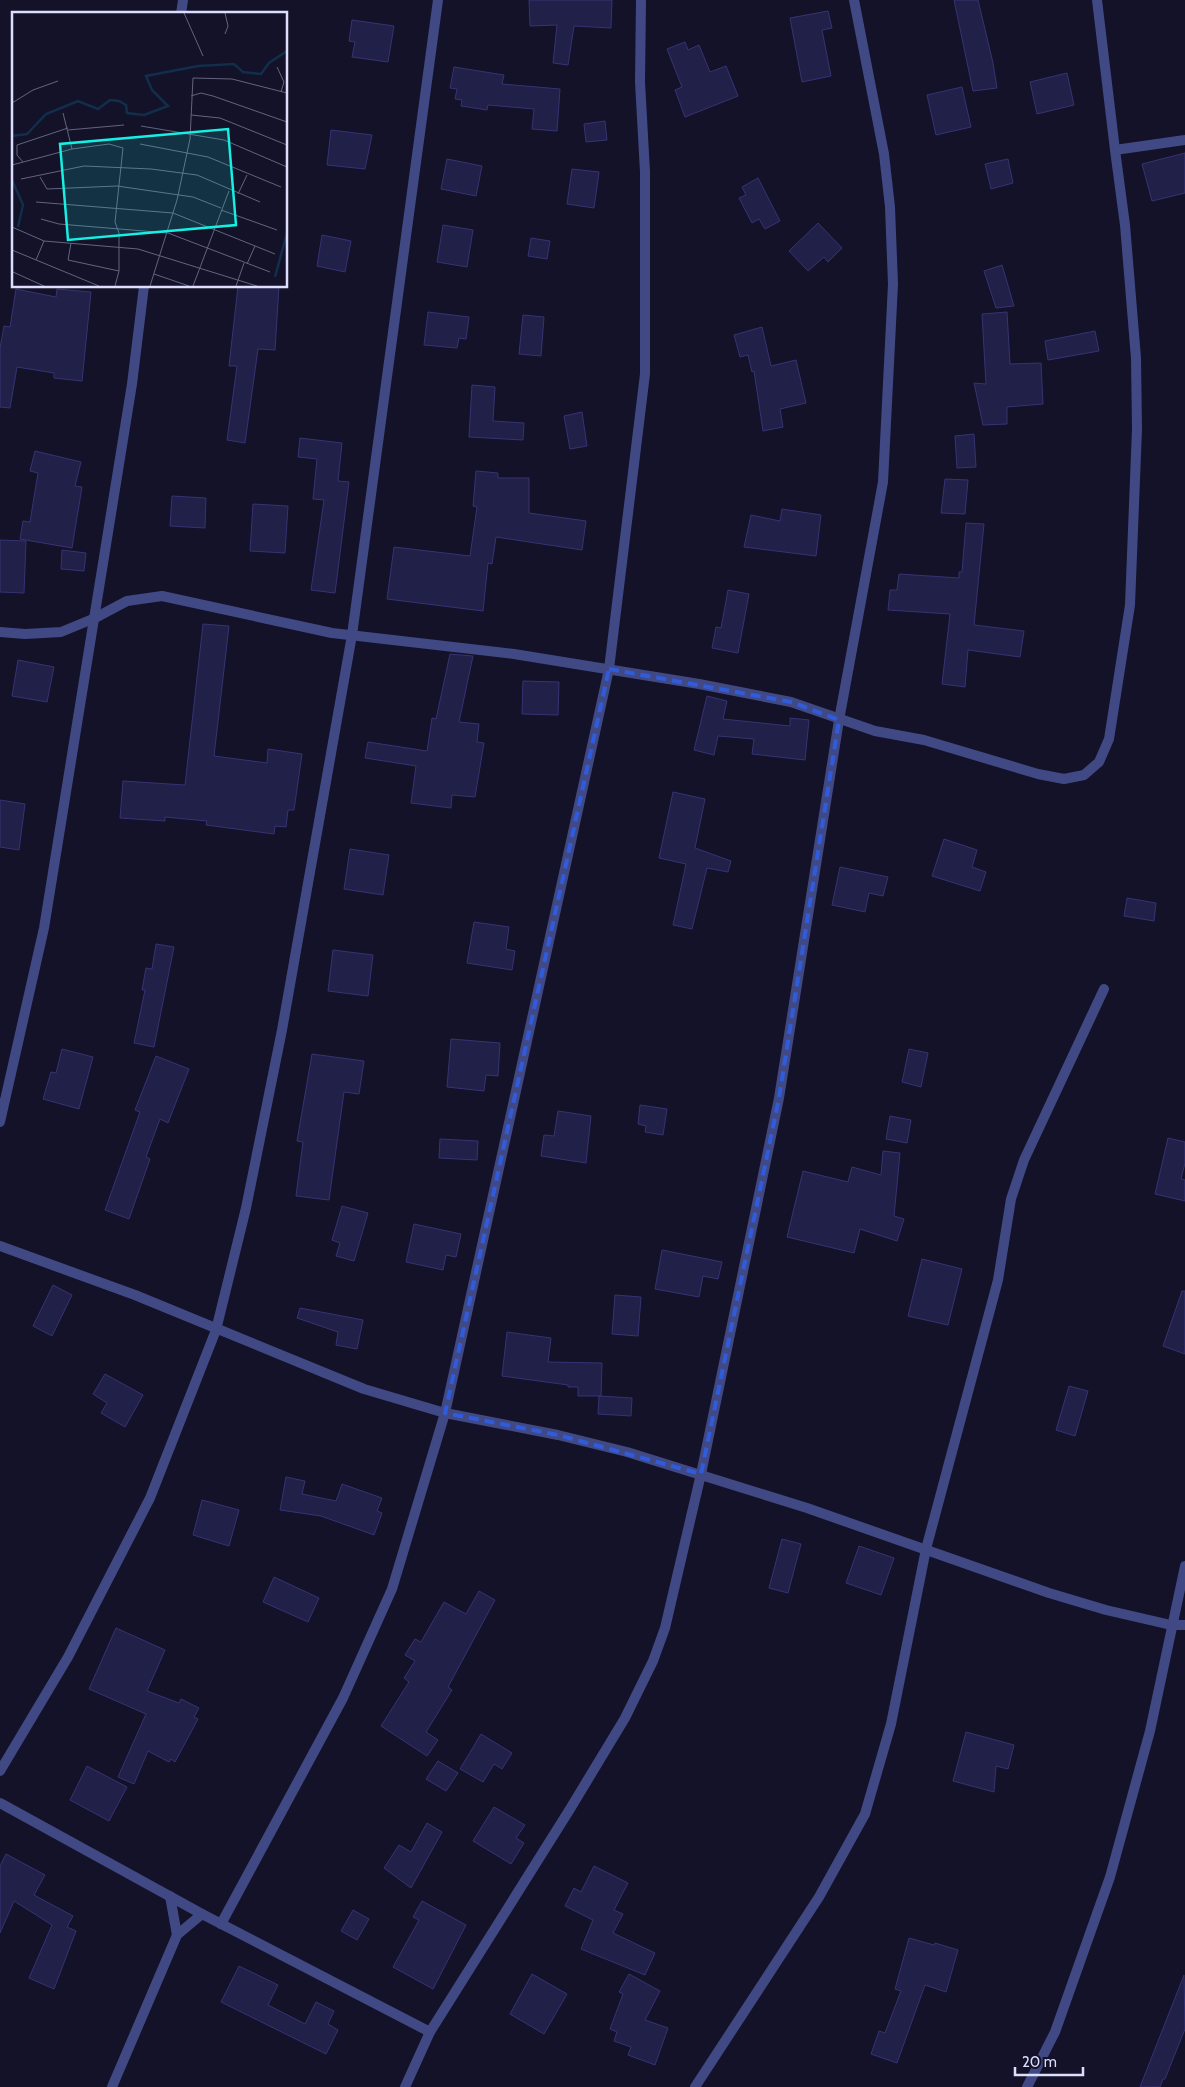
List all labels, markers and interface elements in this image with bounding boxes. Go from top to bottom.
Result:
inset map [12,12,288,288]
scale bar [1015,2044,1082,2076]
text: 20 m [1022,2053,1057,2071]

